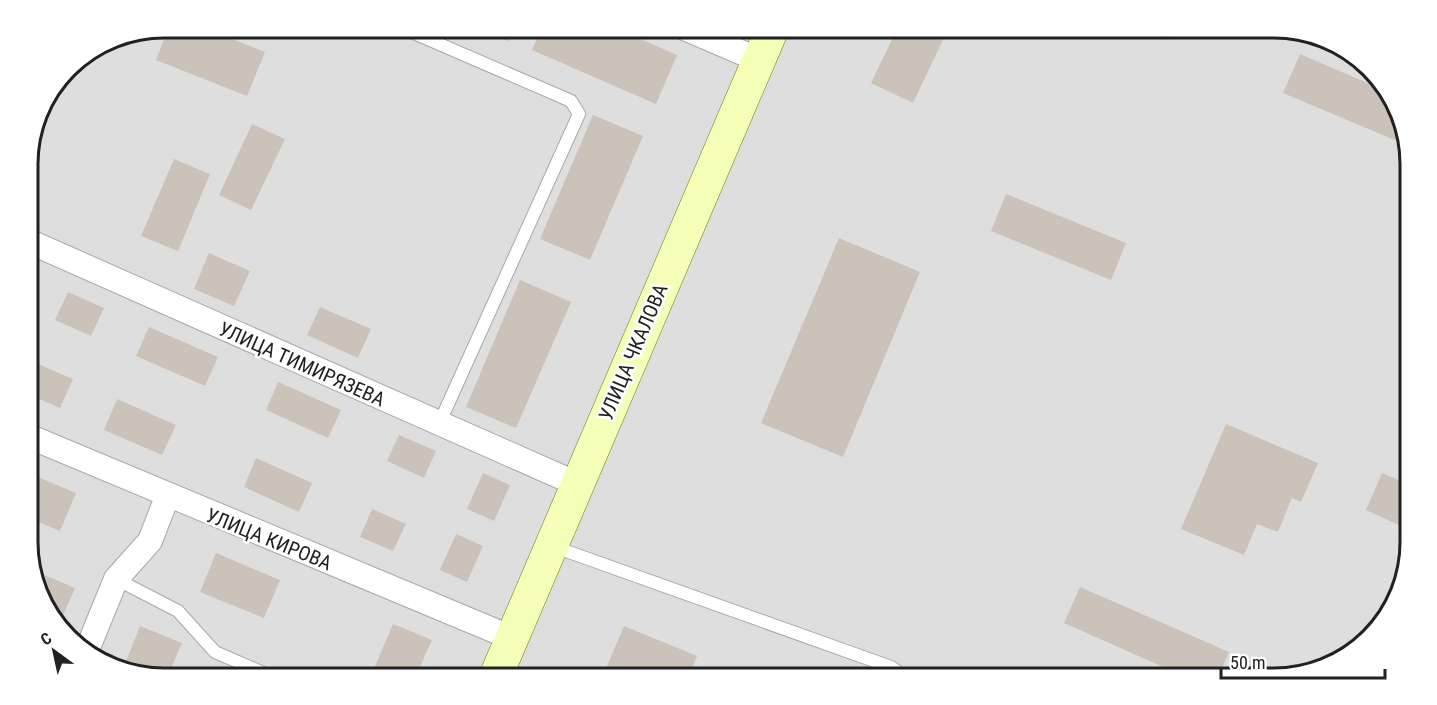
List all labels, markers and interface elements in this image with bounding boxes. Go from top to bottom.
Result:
street label: УЛИЦА ЧКАЛОВА [593,280,673,424]
street label: УЛИЦА ТИМИРЯЗЕВА [215,317,389,412]
street label: УЛИЦА КИРОВА [203,503,336,575]
north arrow [24,621,84,681]
text: С [37,628,55,649]
scale bar [1221,642,1384,680]
text: 50 m [1230,652,1265,673]

